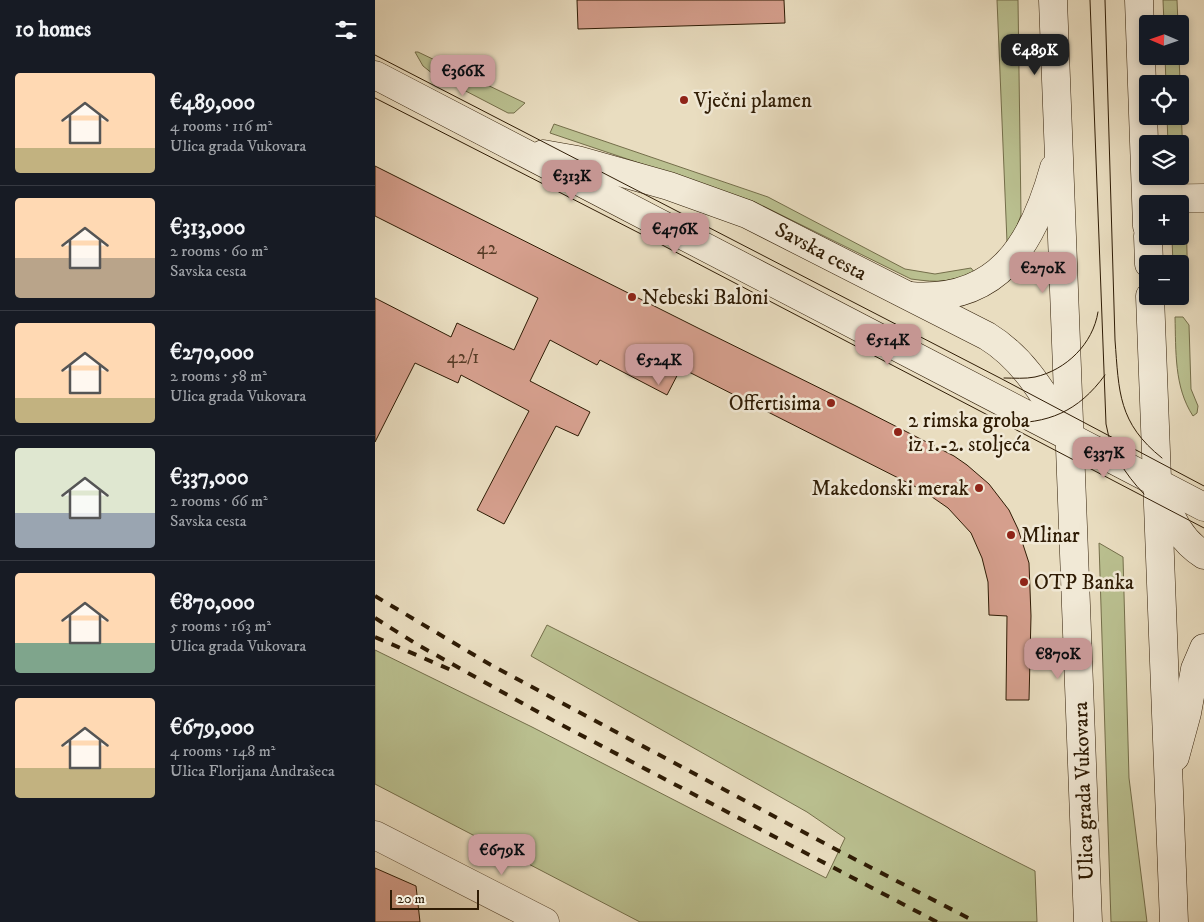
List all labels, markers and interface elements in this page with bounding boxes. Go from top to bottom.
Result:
north arrow [1139,15,1189,65]
map controls [1139,15,1189,305]
icon: filters [332,16,360,44]
text: 10 homes [15,17,91,43]
pin: €489K [1000,34,1070,76]
text: €489K [1012,40,1058,60]
pin: €366K [428,54,498,97]
text: €366K [441,61,485,81]
button: locate [1139,75,1189,125]
place label: Vječni plamen [693,88,812,114]
text: €489,000 [170,90,255,116]
icon: home [55,93,115,153]
marker: Vječni plamen [678,94,690,106]
text: 4 rooms · 116 m² [170,116,272,136]
button: layers [1139,135,1189,185]
text: Ulica grada Vukovara [170,136,306,156]
pin: €313K [537,160,607,202]
text: €313K [553,166,591,186]
button: + [1139,195,1189,245]
pin: €476K [640,212,710,255]
text: €313,000 [170,215,245,241]
street label: Savska cesta [770,217,871,287]
icon: home [55,218,115,278]
text: €476K [652,219,698,239]
house number: 42 [477,237,498,260]
text: 2 rooms · 60 m² [170,241,268,261]
pin: €270K [1008,252,1078,294]
button: − [1139,255,1189,305]
text: €270K [1020,258,1066,278]
text: Savska cesta [170,261,246,281]
place label: Nebeski Baloni [642,285,768,311]
marker: Nebeski Baloni [626,291,638,303]
pin: €514K [853,324,923,366]
text: €514K [866,330,910,350]
text: €270,000 [170,340,254,366]
icon: home [55,343,115,403]
pin: €524K [624,344,694,386]
house number: 42/1 [447,346,479,369]
text: €524K [636,350,682,370]
text: 2 rooms · 58 m² [170,366,267,386]
text: Ulica grada Vukovara [170,386,306,406]
place label: Offertisima [729,391,821,417]
marker: Offertisima [825,397,837,409]
place label: 2 rimska groba iz 1.-2. stoljeća [908,408,1030,458]
marker: 2 rimska groba iz 1.-2. stoljeća [892,426,904,438]
pin: €337K [1069,436,1139,479]
text: €337K [1084,443,1124,463]
text: €337,000 [170,465,248,491]
icon: home [55,468,115,528]
place label: Makedonski merak [811,476,970,502]
marker: Makedonski merak [973,482,985,494]
text: 2 rooms · 66 m² [170,491,268,511]
text: Savska cesta [170,511,246,531]
place label: Mlinar [1021,523,1080,549]
marker: Mlinar [1005,529,1017,541]
place label: OTP Banka [1034,570,1134,596]
marker: OTP Banka [1018,576,1030,588]
text: €870,000 [170,590,255,616]
icon: home [55,593,115,653]
text: 5 rooms · 163 m² [170,616,271,636]
text: Ulica grada Vukovara [170,636,306,656]
pin: €870K [1023,638,1093,680]
text: €870K [1035,644,1081,664]
street label: Ulica grada Vukovara [1068,701,1100,881]
text: €679,000 [170,715,254,741]
icon: home [55,718,115,778]
text: 4 rooms · 148 m² [170,741,275,761]
text: Ulica Florijana Andrašeca [170,761,335,781]
pin: €679K [467,834,537,876]
text: €679K [479,840,525,860]
scale bar [390,887,479,910]
text: 20 m [397,890,425,908]

